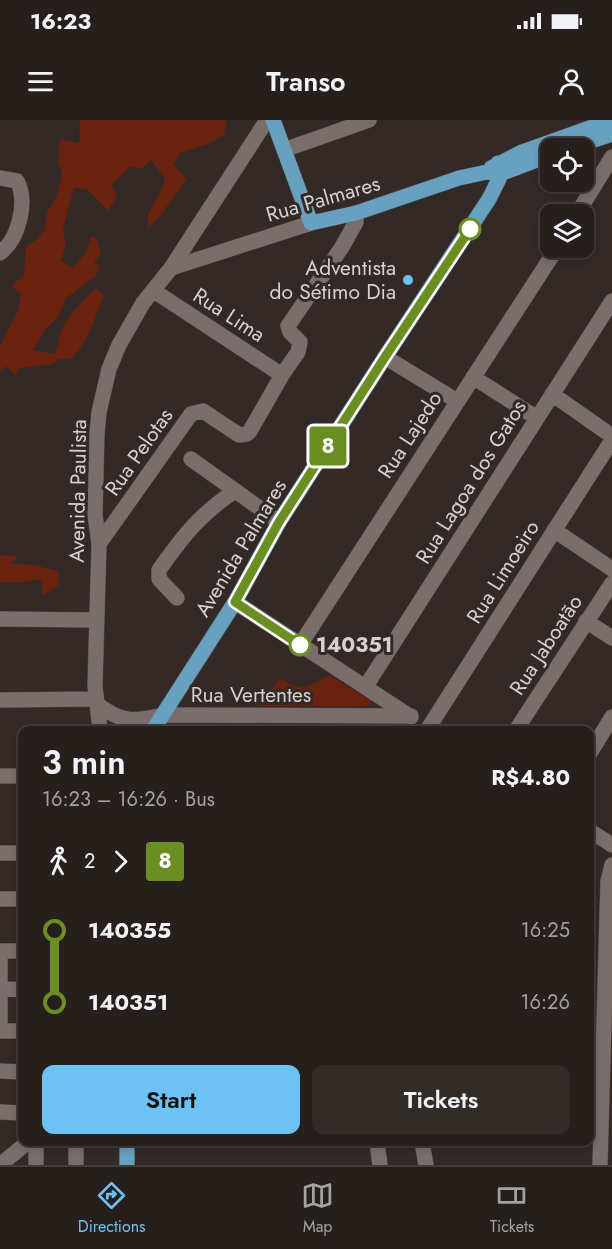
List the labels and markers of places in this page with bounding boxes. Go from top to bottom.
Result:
unlabelled marker [459,218,481,240]
place label: Adventista do Sétimo Dia [269,253,396,307]
marker: Adventista do Sétimo Dia [401,273,415,287]
place label: 140351 [316,630,393,660]
marker: 140351 [289,634,311,656]

